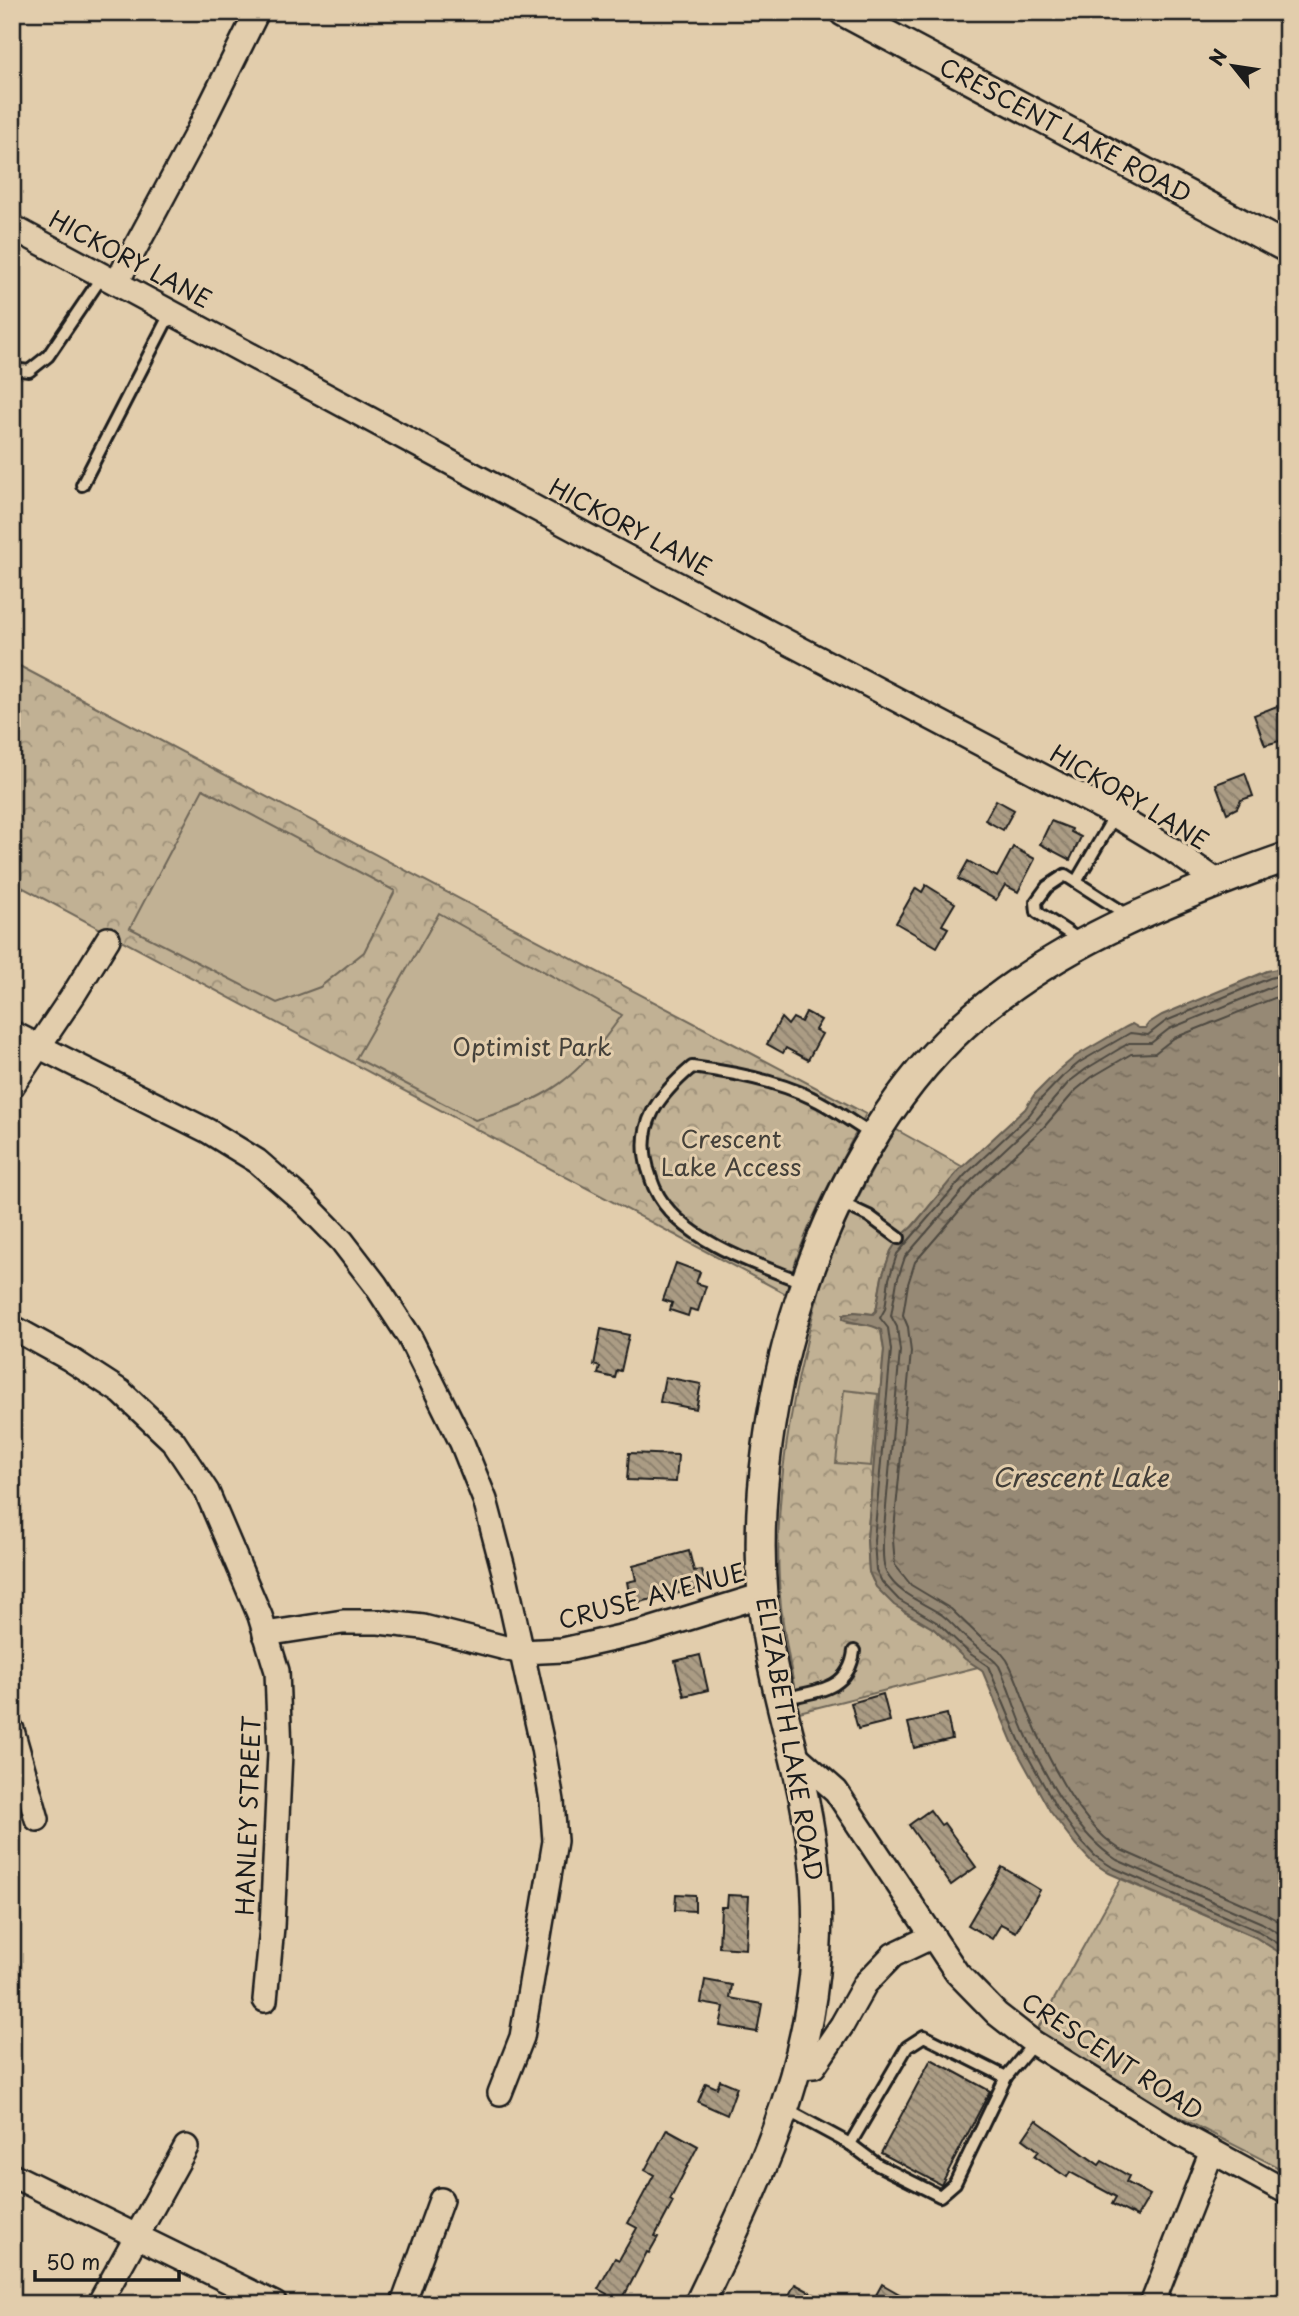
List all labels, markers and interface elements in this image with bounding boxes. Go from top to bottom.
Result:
north arrow [1198,32,1268,102]
text: N [1202,43,1233,71]
street label: CRESCENT LAKE ROAD [934,47,1198,211]
street label: HICKORY LANE [43,200,219,316]
street label: HICKORY LANE [543,468,719,584]
street label: HICKORY LANE [1044,735,1216,858]
park label: Optimist Park [452,1028,612,1064]
park label: Crescent Lake Access [661,1120,801,1184]
water label: Crescent Lake [992,1457,1170,1496]
street label: CRUSE AVENUE [554,1553,749,1637]
street label: ELIZABETH LAKE ROAD [748,1594,834,1883]
street label: HANLEY STREET [226,1715,268,1916]
street label: CRESCENT ROAD [1015,1983,1211,2128]
scale bar [35,2239,178,2283]
text: 50 m [46,2245,100,2277]

